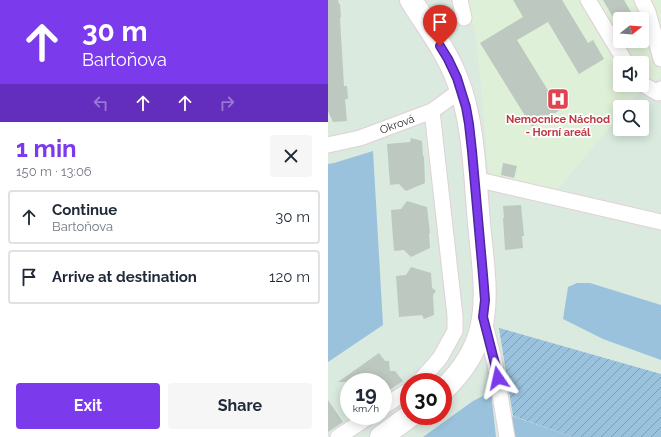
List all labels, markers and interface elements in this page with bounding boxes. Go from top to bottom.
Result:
pin [423,5,457,46]
icon: arrive [429,11,451,33]
north arrow [613,12,649,48]
map controls [613,12,649,136]
text: 30 m [82,15,148,48]
icon: ahead [16,16,68,68]
text: Bartoňova [82,49,167,70]
button: sound [613,56,649,92]
hospital icon: Nemocnice Náchod - Horní areál [545,86,571,112]
icon: left [90,92,112,114]
icon: ahead [132,92,154,114]
icon: ahead [174,92,196,114]
icon: right [216,92,238,114]
button: search [613,100,649,136]
street label: Okrová [378,112,416,137]
place label: Nemocnice Náchod - Horní areál [506,113,610,139]
text: 1 min [16,134,77,163]
button: close [270,135,312,177]
text: 150 m · 13:06 [16,164,92,179]
text: Continue [52,201,117,219]
icon: ahead [18,206,40,228]
text: 30 m [275,208,310,226]
text: Bartoňova [52,219,113,234]
icon: arrive [18,266,40,288]
text: Arrive at destination [52,268,197,286]
text: 120 m [269,268,310,286]
position arrow [477,357,519,399]
speed limit sign: 30 [400,373,452,425]
text: 19 [355,382,377,406]
button: Exit [16,383,160,429]
button: Share [168,383,312,429]
text: km/h [353,403,379,414]

